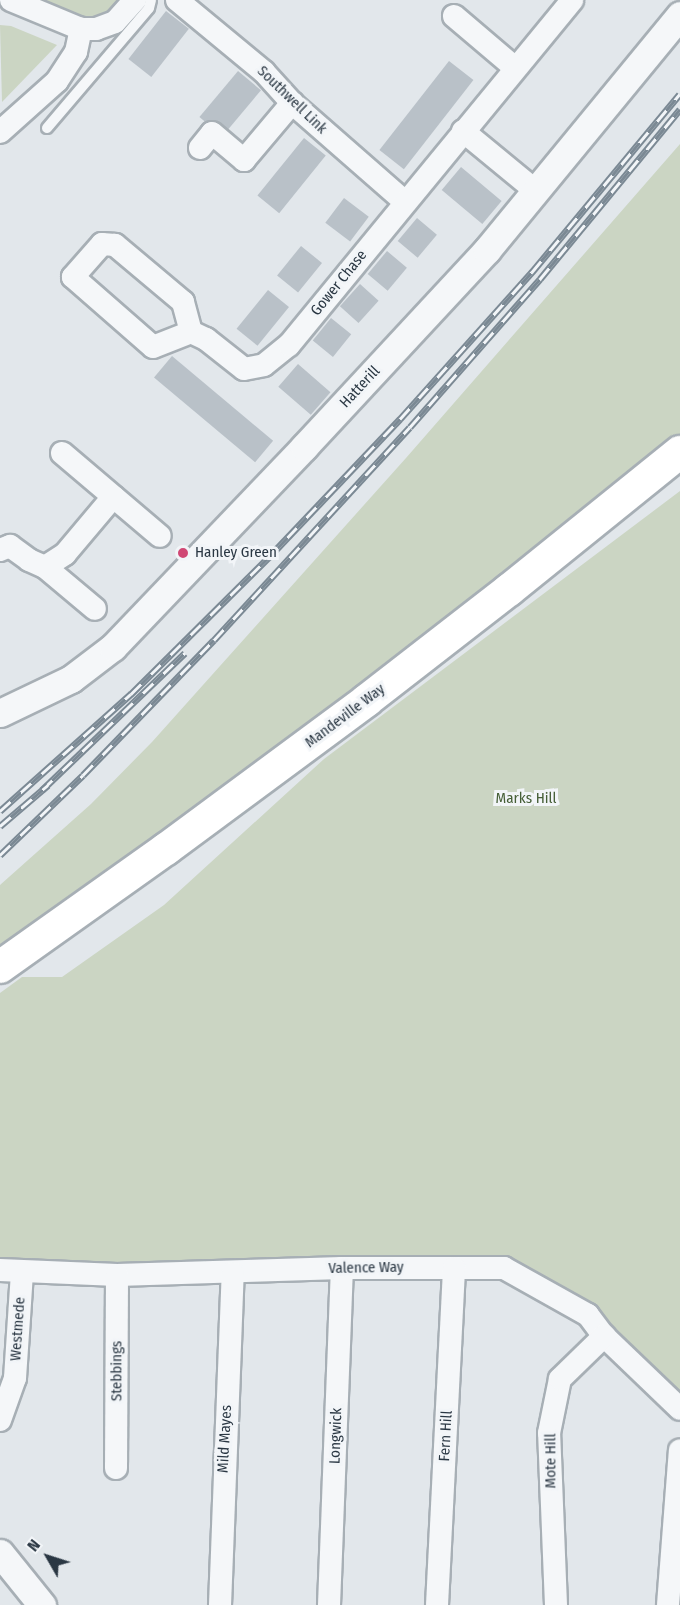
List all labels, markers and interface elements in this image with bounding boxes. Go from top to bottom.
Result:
street label: Southwell Link [253,62,331,138]
street label: Gower Chase [307,247,371,319]
street label: Hatterill [336,362,384,412]
place label: Hanley Green [195,544,277,562]
marker: Hanley Green [176,546,190,560]
street label: Mandeville Way [302,680,388,752]
park label: Marks Hill [496,790,556,808]
street label: Valence Way [328,1258,404,1278]
street label: Westmede [7,1296,29,1362]
street label: Stebbings [108,1341,126,1401]
street label: Mild Mayes [214,1405,236,1473]
street label: Longwick [326,1408,346,1464]
street label: Fern Hill [436,1410,456,1462]
street label: Mote Hill [542,1434,560,1488]
north arrow [18,1527,78,1587]
text: N [23,1536,44,1555]

